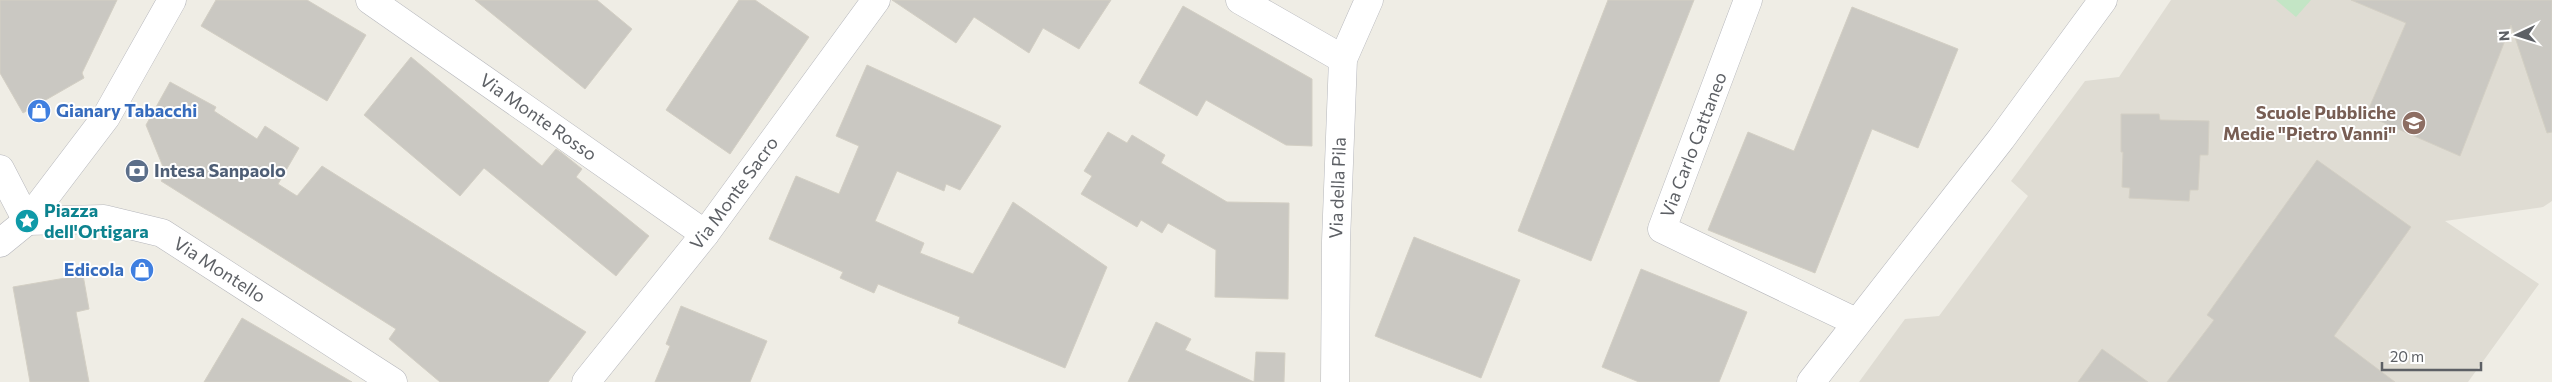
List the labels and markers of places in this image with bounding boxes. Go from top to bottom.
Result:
shop icon: Gianary Tabacchi [26,98,52,124]
place label: Gianary Tabacchi [56,99,197,121]
place label: Scuole Pubbliche Medie "Pietro Vanni" [2223,101,2396,144]
school or university icon: Scuole Pubbliche Medie "Pietro Vanni" [2401,110,2427,136]
bank icon: Intesa Sanpaolo [124,158,150,184]
place label: Intesa Sanpaolo [154,159,286,181]
place label: Piazza dell'Ortigara [44,199,149,242]
place icon: Piazza dell'Ortigara [14,208,40,234]
shop icon: Edicola [129,257,155,283]
place label: Edicola [64,258,124,280]

